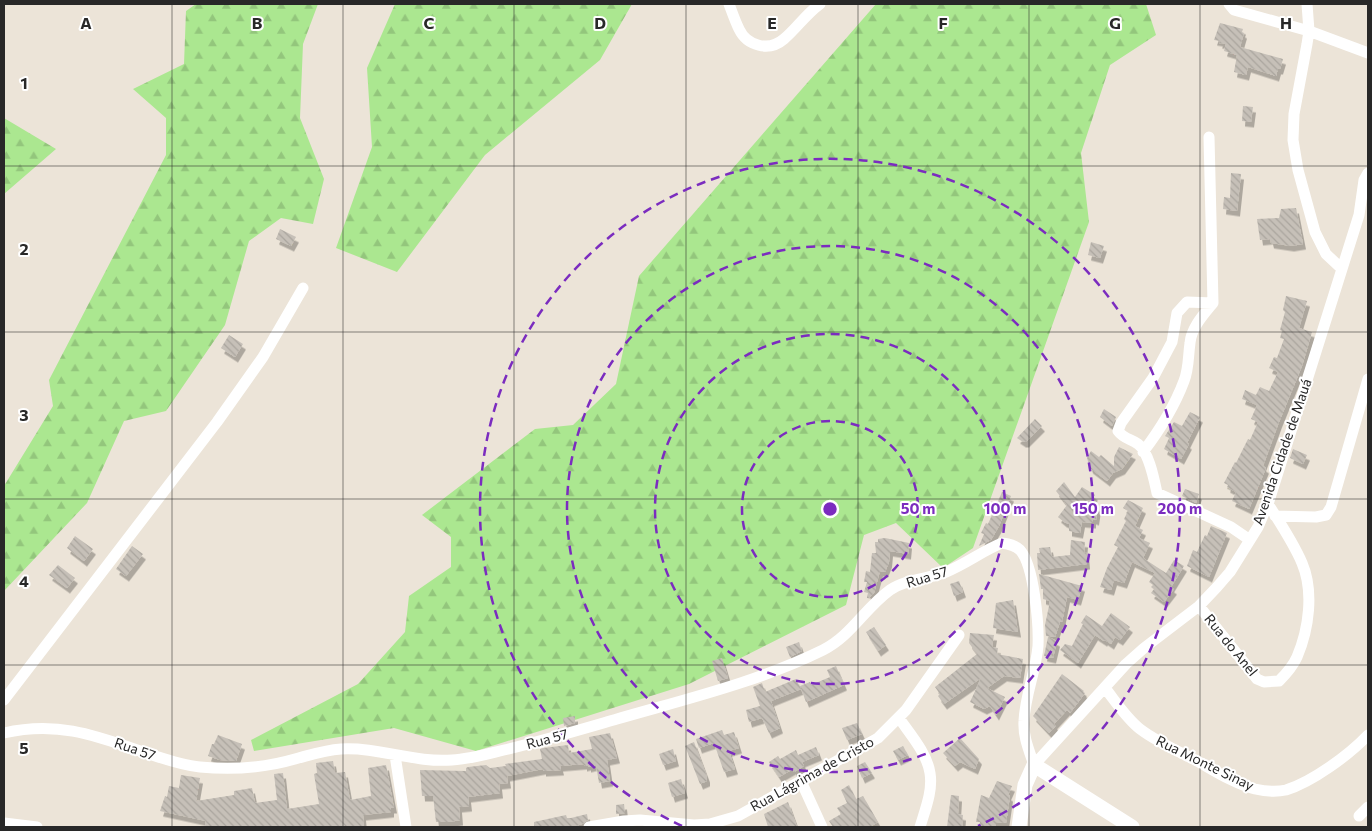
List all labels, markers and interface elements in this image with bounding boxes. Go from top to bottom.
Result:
text: A [80,13,92,32]
text: B [252,13,263,32]
text: C [424,13,435,32]
text: D [594,13,606,32]
text: E [767,13,777,32]
text: F [938,13,948,32]
text: G [1109,13,1121,32]
text: H [1280,13,1292,32]
text: 1 [20,73,28,92]
text: 2 [19,239,29,258]
street label: Avenida Cidade de Mauá [1248,376,1315,527]
text: 3 [19,405,29,424]
text: 50 m [901,499,935,517]
text: 100 m [984,499,1026,517]
text: 150 m [1072,499,1114,517]
text: 200 m [1158,499,1202,517]
centre of rings [821,500,839,518]
street label: Rua 57 [904,562,950,591]
text: 4 [19,571,29,590]
street label: Rua do Anel [1201,610,1262,679]
street label: Rua 57 [524,725,570,752]
street label: Rua Monte Sinay [1153,731,1257,794]
street label: Rua Lágrima de Cristo [747,733,877,815]
street label: Rua 57 [112,734,158,763]
text: 5 [19,738,29,757]

